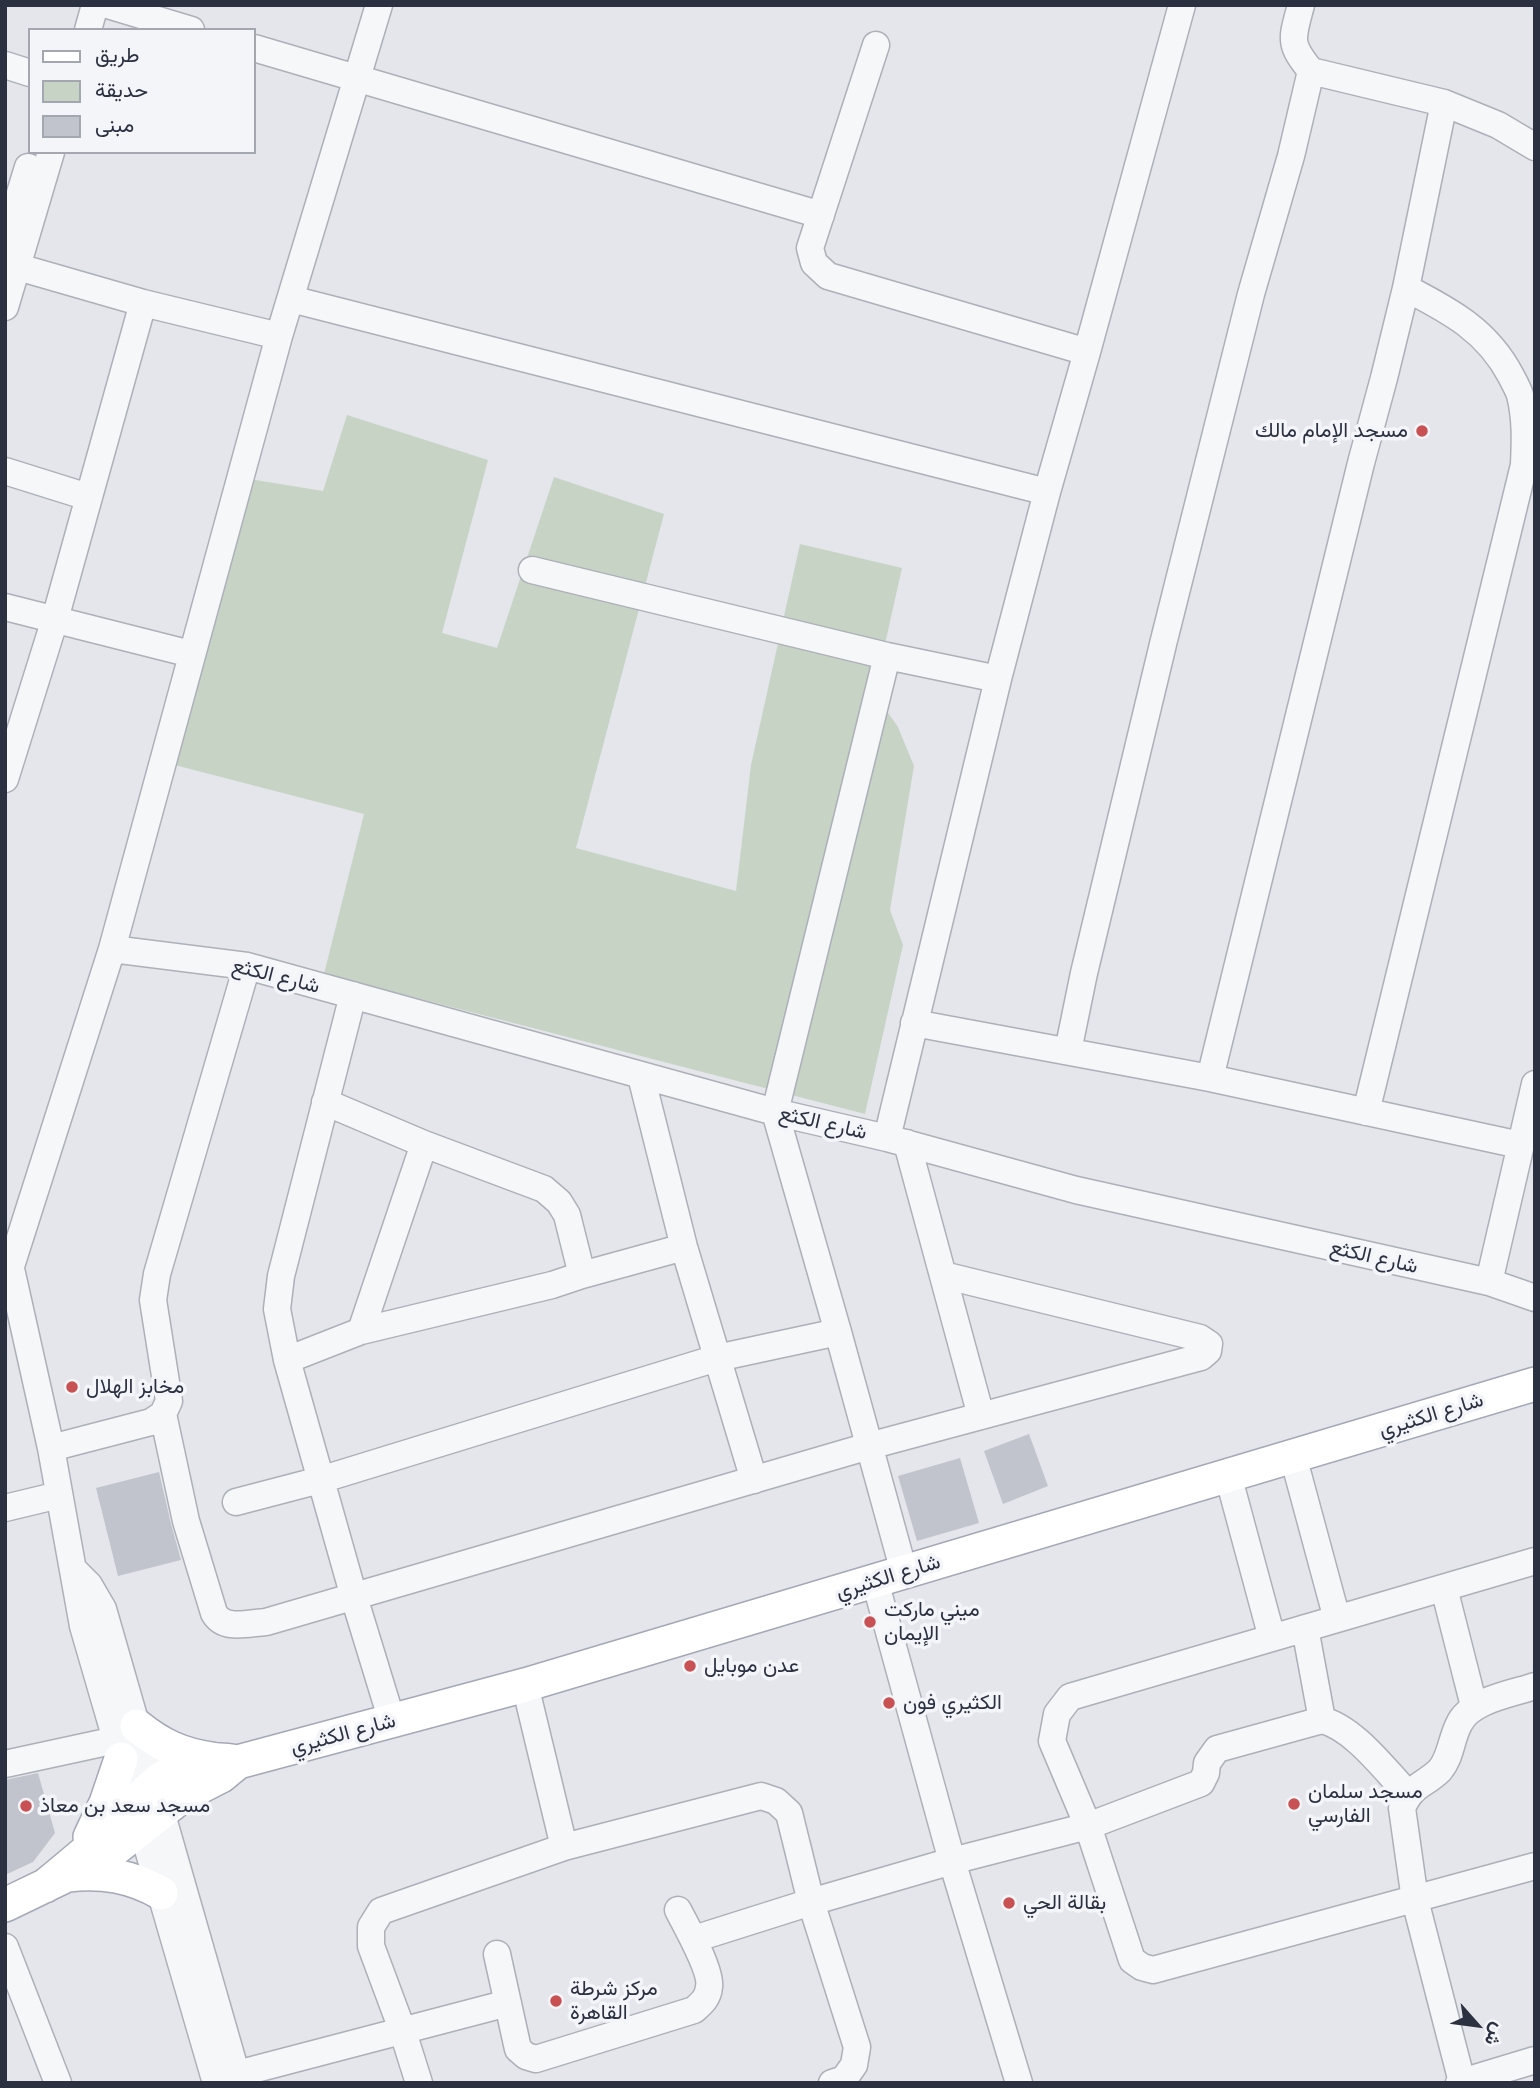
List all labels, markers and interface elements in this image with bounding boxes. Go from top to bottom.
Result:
legend [28,28,256,154]
text: طريق [95,42,140,67]
text: حديقة [95,77,148,102]
text: مبنى [95,112,134,137]
place label: مسجد الإمام مالك [1255,418,1408,444]
marker: مسجد الإمام مالك [1414,423,1430,439]
street label: شارع الكثع [230,953,322,999]
street label: شارع الكثع [777,1101,869,1145]
street label: شارع الكثع [1328,1235,1420,1279]
place label: مخابز الهلال [86,1374,184,1400]
marker: مخابز الهلال [64,1379,80,1395]
street label: شارع الكثيري [1376,1387,1486,1443]
street label: شارع الكثيري [833,1549,943,1605]
place label: ميني ماركت الإيمان [884,1597,980,1647]
marker: ميني ماركت الإيمان [862,1614,878,1630]
place label: عدن موبايل [704,1653,799,1679]
marker: عدن موبايل [682,1658,698,1674]
place label: الكثيري فون [903,1690,1002,1716]
marker: الكثيري فون [881,1695,897,1711]
street label: شارع الكثيري [288,1708,398,1760]
place label: مسجد سلمان الفارسي [1308,1779,1423,1829]
place label: مسجد سعد بن معاذ [40,1793,210,1819]
marker: مسجد سلمان الفارسي [1286,1796,1302,1812]
marker: مسجد سعد بن معاذ [18,1798,34,1814]
place label: بقالة الحي [1023,1890,1106,1916]
marker: بقالة الحي [1001,1895,1017,1911]
place label: مركز شرطة القاهرة [570,1976,658,2026]
north arrow [1442,1990,1512,2060]
marker: مركز شرطة القاهرة [548,1993,564,2009]
text: ش [1480,2020,1511,2050]

